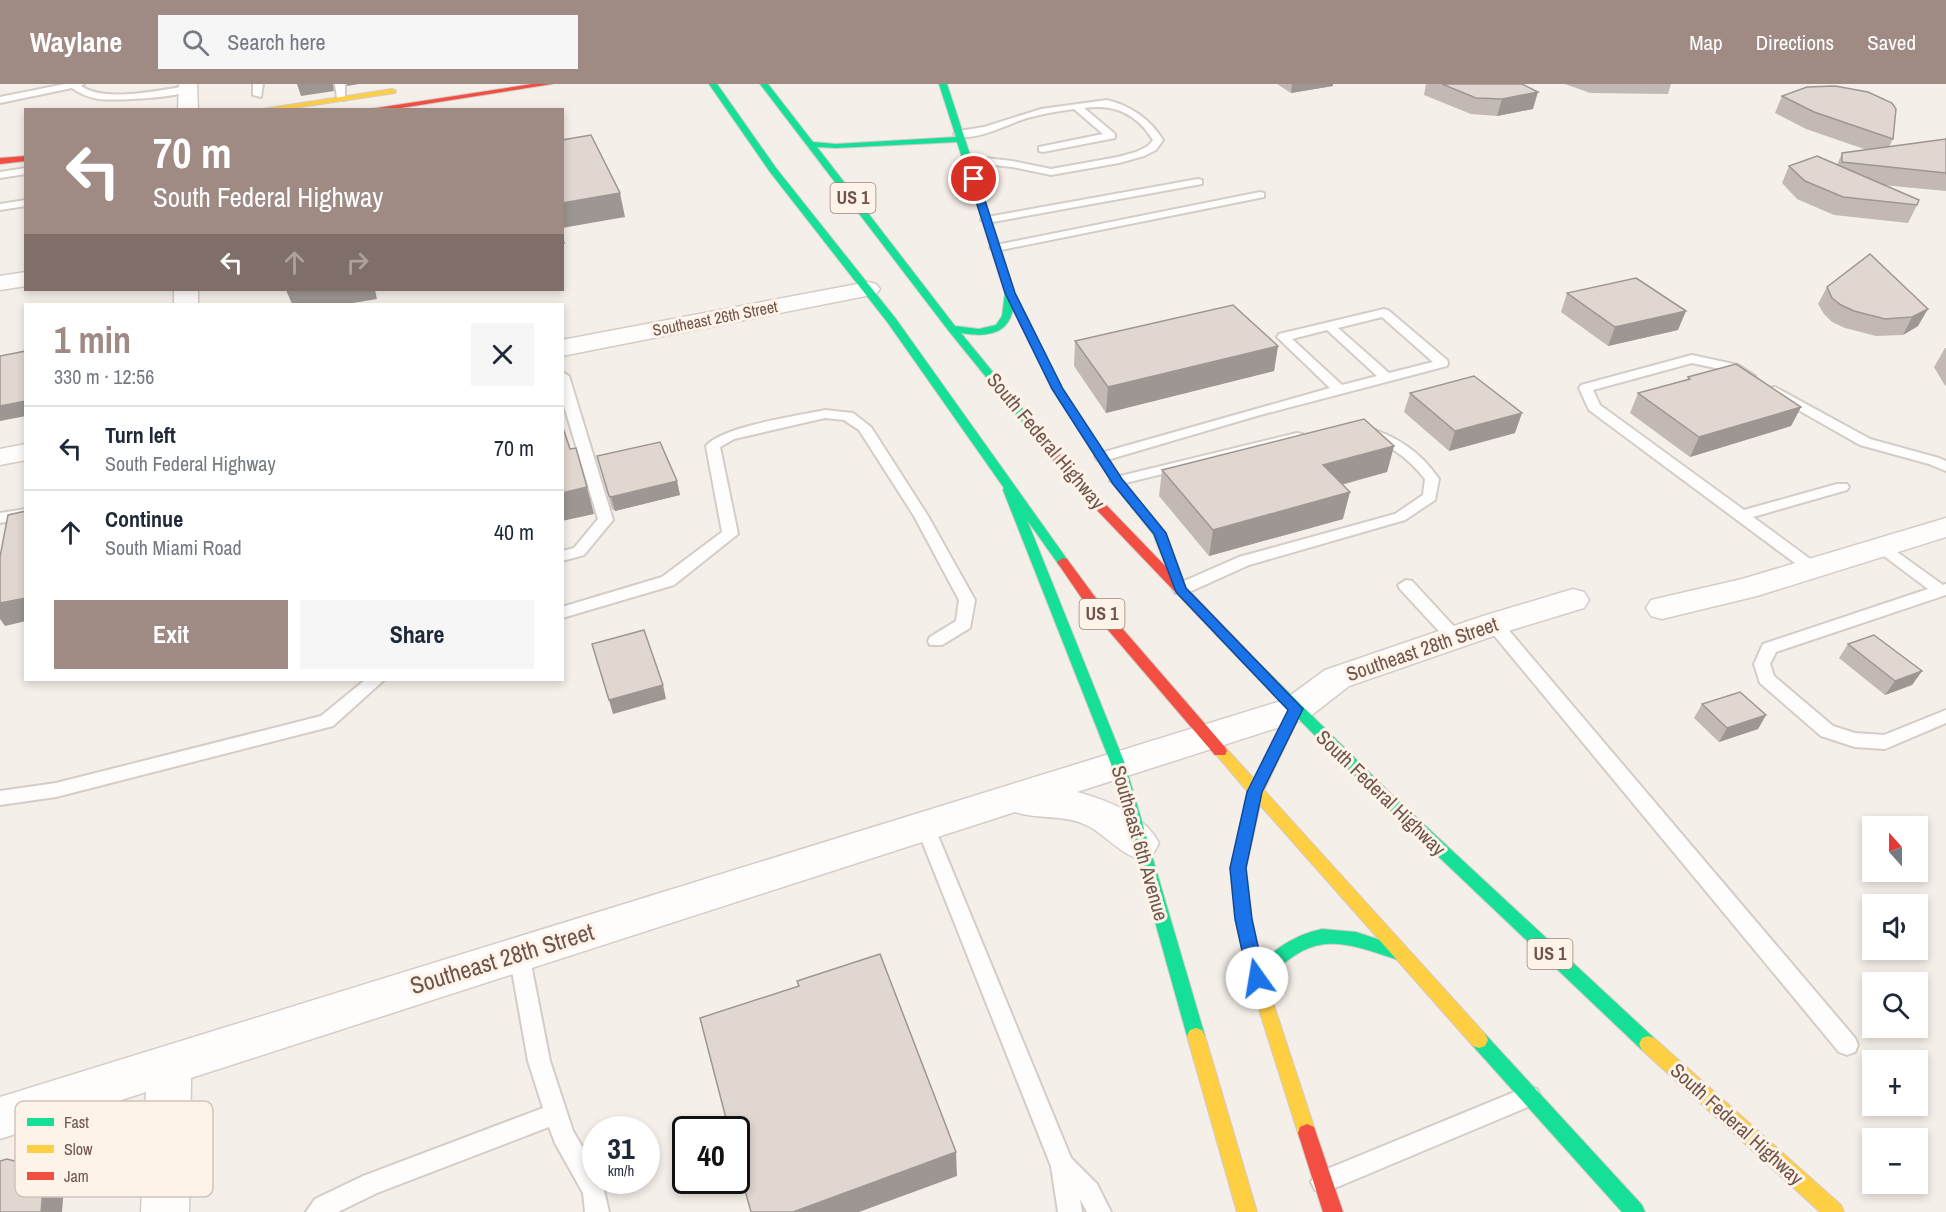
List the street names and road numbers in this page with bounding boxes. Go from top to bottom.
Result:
road number: US 1 [830,183,876,213]
street label: Southeast 26th Street [651,295,780,341]
street label: South Federal Highway [981,367,1112,515]
road number: US 1 [1080,599,1124,629]
street label: Southeast 28th Street [1342,610,1502,687]
street label: South Federal Highway [1311,724,1453,862]
street label: Southeast 6th Avenue [1105,762,1176,924]
street label: Southeast 28th Street [406,915,598,1001]
road number: US 1 [1528,939,1572,969]
street label: South Federal Highway [1665,1057,1810,1191]

